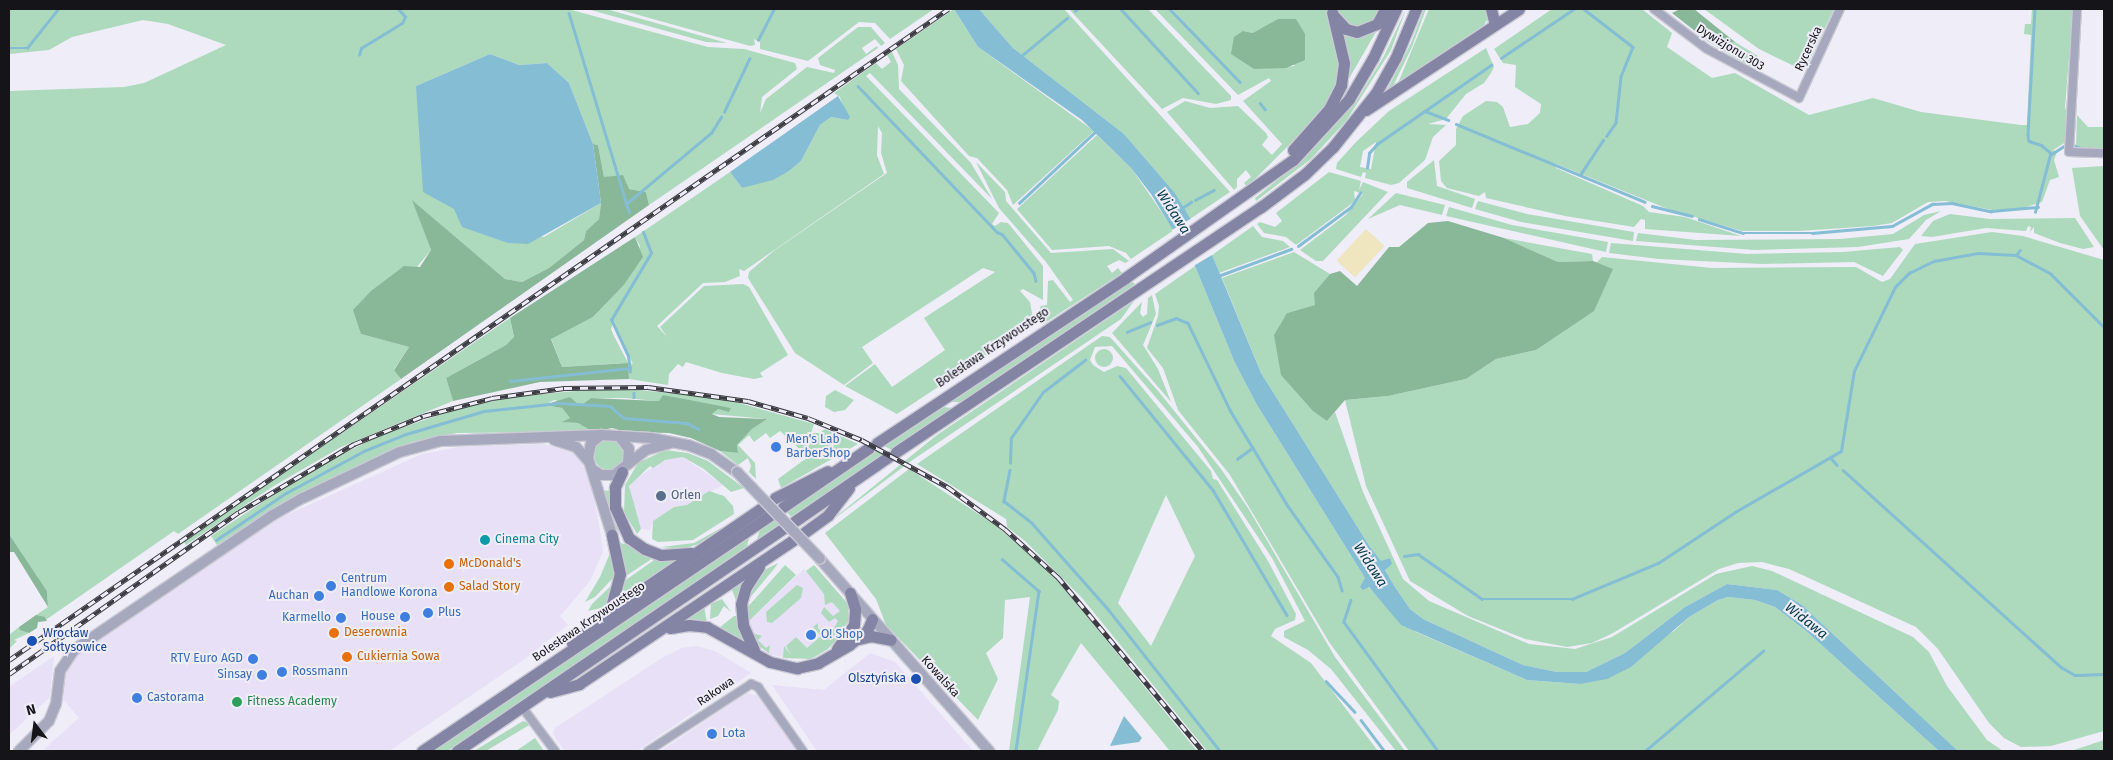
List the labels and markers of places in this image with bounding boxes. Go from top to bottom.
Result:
place label: Men's Lab BarberShop [786,433,850,461]
marker: Men's Lab BarberShop [770,441,782,453]
place label: Orlen [671,489,701,503]
marker: Orlen [655,490,667,502]
place label: Cinema City [495,533,559,547]
marker: Cinema City [479,534,491,546]
place label: McDonald's [459,557,521,571]
marker: McDonald's [443,558,455,570]
place label: Centrum Handlowe Korona [341,572,437,600]
marker: Centrum Handlowe Korona [325,580,337,592]
place label: Salad Story [459,580,521,594]
marker: Salad Story [443,581,455,593]
place label: Auchan [269,589,309,603]
marker: Auchan [313,590,325,602]
place label: Plus [438,606,461,620]
marker: Plus [422,607,434,619]
place label: House [361,610,395,624]
place label: Karmello [282,611,331,625]
marker: House [399,611,411,623]
marker: Karmello [335,612,347,624]
place label: Deserownia [344,626,407,640]
place label: Wrocław Sołtysowice [43,627,107,655]
marker: Deserownia [328,627,340,639]
place label: O! Shop [821,628,863,642]
marker: O! Shop [805,629,817,641]
marker: Wrocław Sołtysowice [25,634,39,648]
place label: Cukiernia Sowa [357,650,440,664]
marker: Cukiernia Sowa [341,651,353,663]
place label: RTV Euro AGD [170,652,243,666]
marker: RTV Euro AGD [247,653,259,665]
place label: Rossmann [292,665,348,679]
marker: Rossmann [276,666,288,678]
place label: Sinsay [217,668,252,682]
marker: Sinsay [256,669,268,681]
place label: Olsztyńska [848,672,906,686]
marker: Olsztyńska [910,673,922,685]
place label: Castorama [147,691,204,705]
marker: Castorama [131,692,143,704]
place label: Fitness Academy [247,695,337,709]
marker: Fitness Academy [231,696,243,708]
place label: Lota [722,727,745,741]
marker: Lota [706,728,718,740]

